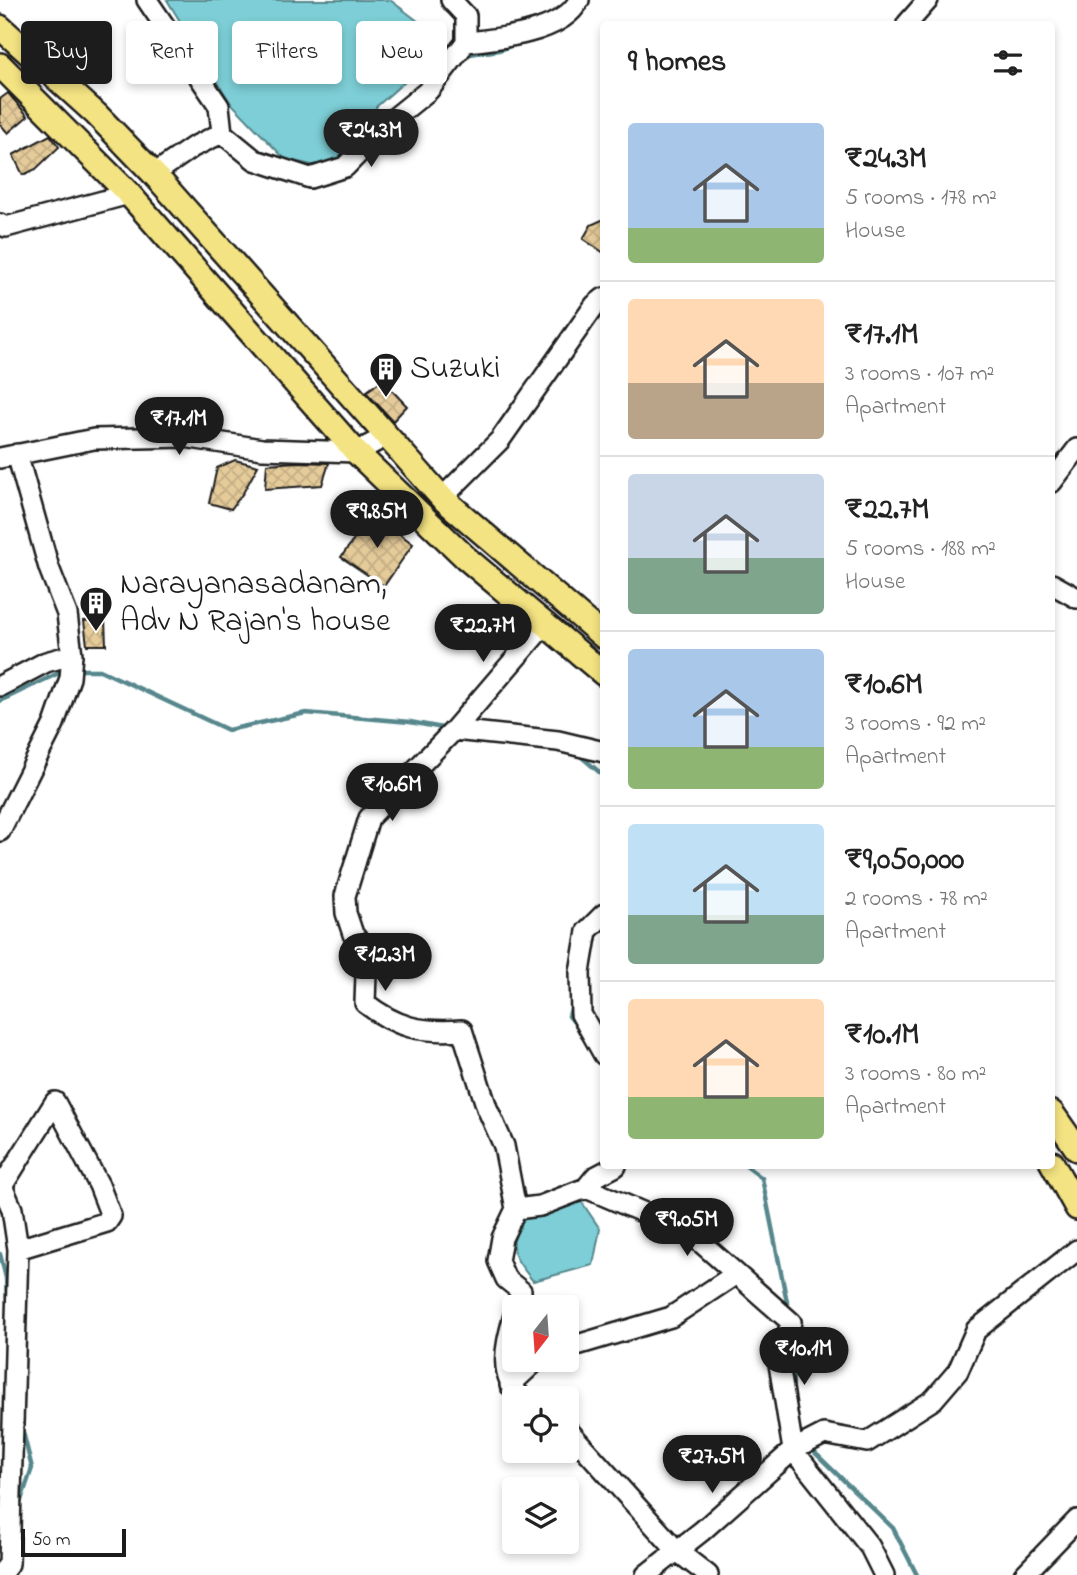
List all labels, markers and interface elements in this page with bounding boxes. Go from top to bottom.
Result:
chip: Buy [21,21,112,84]
chip: Rent [126,21,218,84]
chip: Filters [232,21,342,84]
chip: New [356,21,447,84]
text: 9 homes [628,41,726,85]
icon: filters [989,44,1027,82]
pin: ₹24.3M [314,110,428,169]
text: ₹24.3M [340,115,402,148]
text: ₹24.3M [845,138,927,182]
icon: home [684,151,768,235]
text: 5 rooms · 178 m² [845,182,997,215]
text: House [845,215,905,248]
text: ₹17.1M [845,314,919,358]
icon: home [684,327,768,411]
place label: Suzuki [410,346,500,393]
building icon: Suzuki [367,350,405,399]
text: 3 rooms · 107 m² [845,358,994,391]
text: Apartment [845,391,946,424]
pin: ₹17.1M [122,398,236,457]
text: ₹17.1M [151,403,207,436]
text: ₹22.7M [845,489,930,533]
pin: ₹9.85M [320,490,434,550]
text: ₹9.85M [346,496,408,529]
icon: home [684,502,768,586]
text: 5 rooms · 188 m² [845,533,996,566]
place label: Narayanasadanam, Adv N Rajan's house [120,562,391,646]
text: House [845,566,905,599]
building icon: Narayanasadanam, Adv N Rajan's house [77,584,115,633]
pin: ₹22.7M [426,604,540,664]
text: ₹22.7M [451,610,515,643]
text: ₹10.6M [845,664,923,708]
icon: home [684,677,768,761]
text: 3 rooms · 92 m² [845,708,986,741]
text: Apartment [845,741,946,774]
pin: ₹10.6M [335,764,449,823]
text: ₹10.6M [362,769,422,802]
text: ₹9,050,000 [845,839,964,883]
icon: home [684,852,768,936]
text: 2 rooms · 78 m² [845,883,988,916]
text: Apartment [845,916,946,949]
pin: ₹12.3M [328,934,442,993]
text: ₹12.3M [355,939,415,972]
text: ₹10.1M [845,1014,919,1058]
icon: home [684,1027,768,1111]
text: 3 rooms · 80 m² [845,1058,986,1091]
text: Apartment [845,1091,946,1124]
pin: ₹9.05M [630,1198,744,1258]
text: ₹9.05M [656,1204,718,1237]
north arrow [502,1295,579,1372]
map controls [502,1295,579,1554]
pin: ₹10.1M [747,1328,861,1387]
text: ₹10.1M [775,1333,833,1366]
button: locate [502,1386,579,1463]
pin: ₹27.5M [655,1436,769,1495]
text: ₹27.5M [679,1441,745,1474]
button: layers [502,1477,579,1554]
scale bar [21,1526,126,1558]
text: 50 m [32,1527,71,1554]

